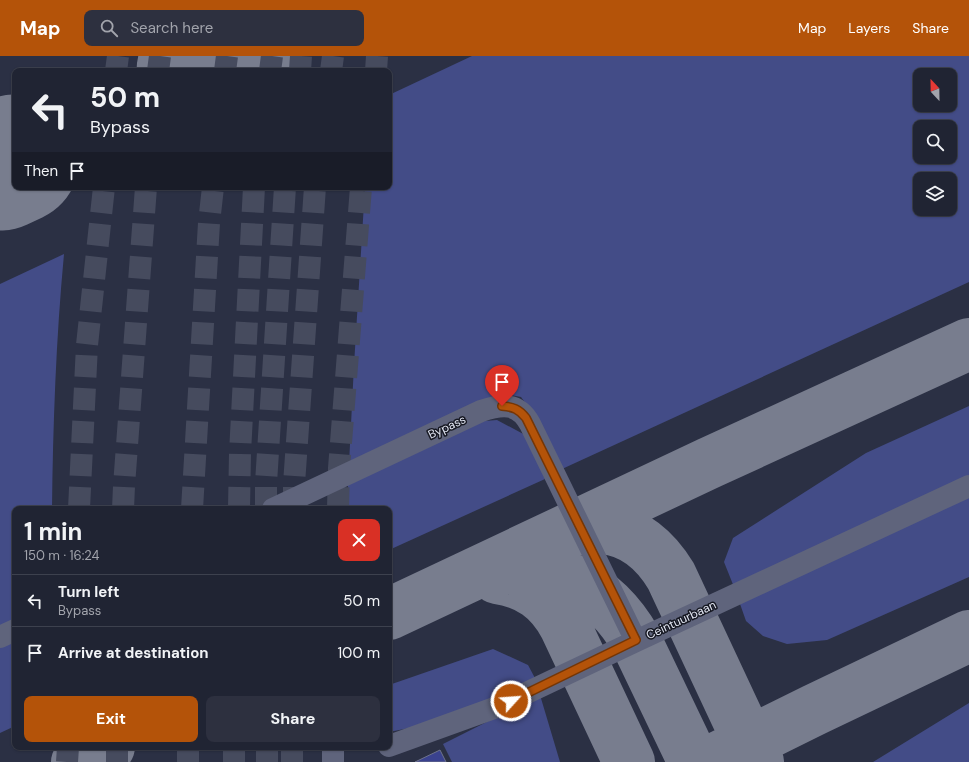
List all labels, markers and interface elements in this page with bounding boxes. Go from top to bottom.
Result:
search box [84,10,364,46]
text: Map [20,16,60,41]
icon: search [98,17,120,39]
text: Search here [130,18,213,38]
text: Map [798,19,826,37]
text: Layers [848,19,890,37]
text: Share [912,19,949,37]
north arrow [913,68,957,112]
map controls [913,68,957,216]
text: 50 m [90,79,160,116]
icon: left [24,84,76,136]
text: Bypass [90,115,150,139]
button: search [913,120,957,164]
icon: arrive [66,160,88,182]
text: Then [24,161,58,181]
button: layers [913,172,957,216]
pin [485,365,519,406]
icon: arrive [491,371,513,393]
street label: Bypass [425,411,469,443]
text: 1 min [24,516,82,547]
button: close [338,519,380,561]
text: 150 m · 16:24 [24,547,99,564]
text: Turn left [58,582,119,602]
icon: left [24,590,46,612]
text: 50 m [343,591,380,611]
street label: Ceintuurbaan [643,597,719,643]
text: Bypass [58,602,101,619]
icon: arrive [24,642,46,664]
text: Arrive at destination [58,643,209,663]
text: 100 m [337,643,380,663]
position arrow [490,680,532,722]
button: Exit [24,696,198,742]
button: Share [206,696,380,742]

